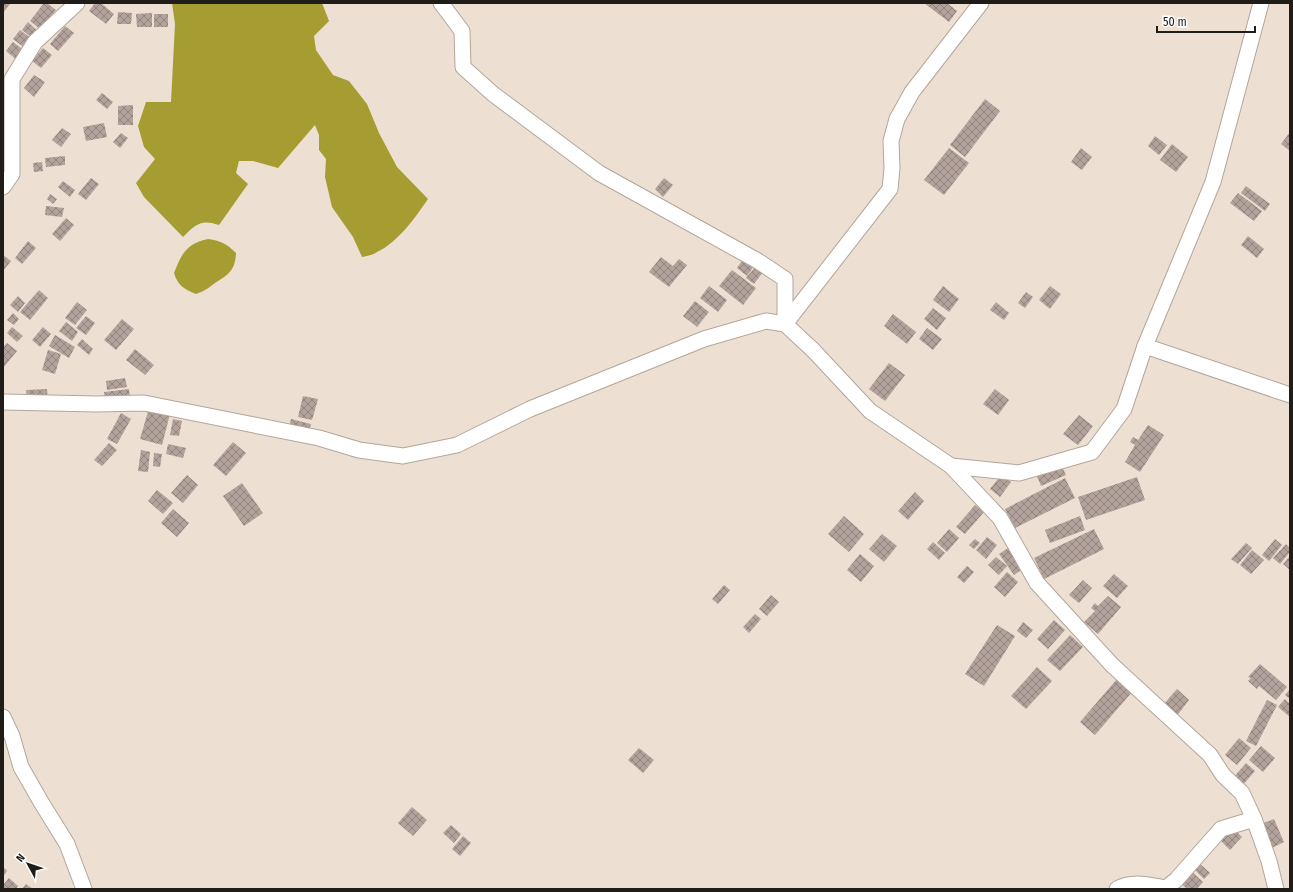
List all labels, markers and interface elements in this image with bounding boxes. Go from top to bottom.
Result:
scale bar [1157,8,1255,34]
text: 50 m [1163,15,1187,29]
north arrow [8,844,48,884]
text: N [14,851,28,865]

